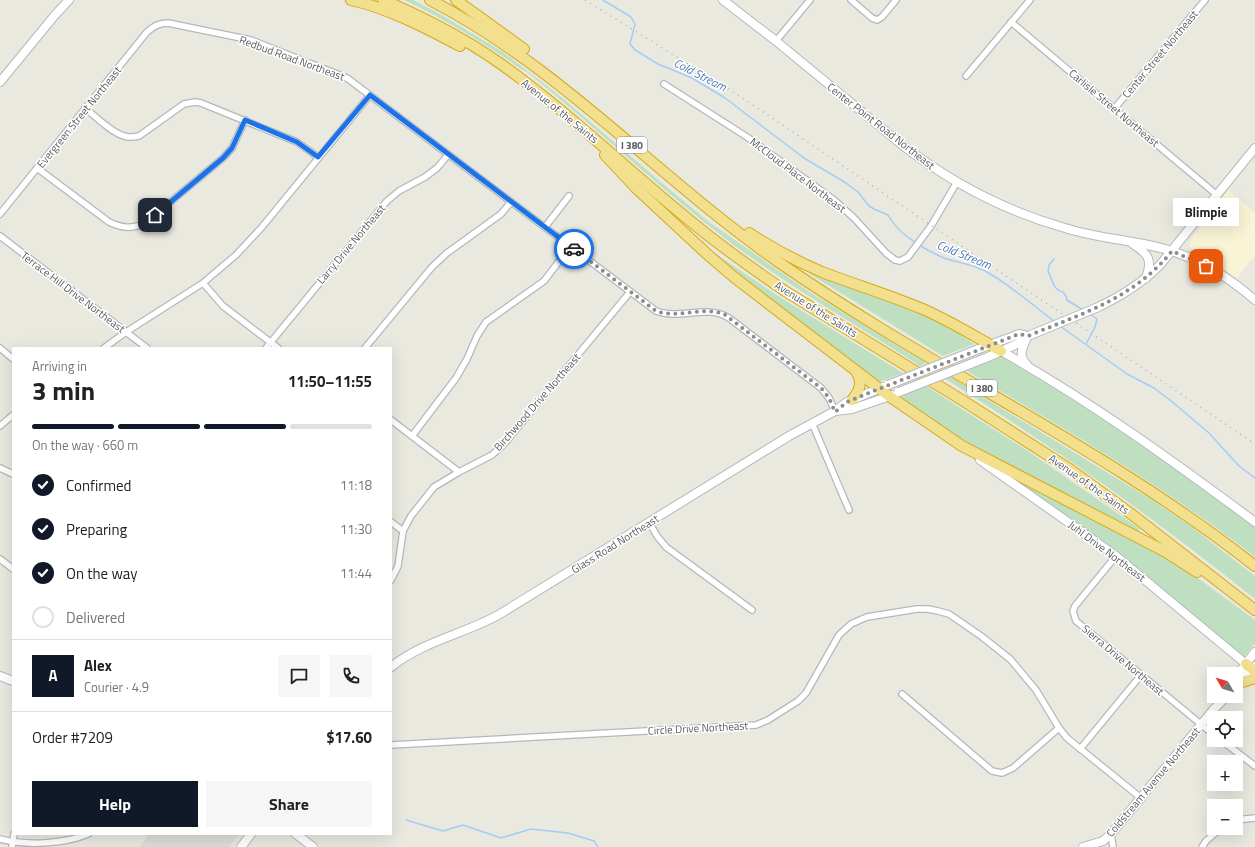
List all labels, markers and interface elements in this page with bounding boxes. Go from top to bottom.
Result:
street label: Center Street Northeast [1118,6,1202,101]
street label: Redbud Road Northeast [237,32,347,85]
water label: Cold Stream [670,53,731,96]
street label: Evergreen Street Northeast [33,63,125,171]
street label: Carlisle Street Northeast [1065,65,1163,151]
street label: Avenue of the Saints [518,75,602,147]
street label: Center Point Road Northeast [824,79,938,173]
street label: McCloud Place Northeast [747,134,849,217]
road number: I 380 [617,137,647,153]
pin [138,198,172,232]
callout: Blimpie [1173,198,1239,226]
street label: Larry Drive Northeast [313,201,389,287]
text: Blimpie [1185,202,1227,222]
icon: home [144,204,166,226]
courier [554,229,594,269]
water label: Cold Stream [934,235,995,274]
icon: car [563,238,585,260]
street label: Terrace Hill Drive Northeast [18,247,129,337]
pin [1189,249,1223,283]
icon: bag [1195,255,1217,277]
street label: Avenue of the Saints [771,277,861,341]
street label: Birchwood Drive Northeast [490,349,584,454]
text: Arriving in [32,356,87,376]
text: 11:50–11:55 [288,370,372,393]
text: 3 min [32,371,95,410]
road number: I 380 [967,380,997,396]
text: On the way · 660 m [32,435,138,455]
street label: Avenue of the Saints [1045,450,1133,518]
icon: check [32,474,54,496]
text: Confirmed [66,474,131,497]
text: 11:18 [340,475,372,495]
street label: Glass Road Northeast [568,511,662,577]
street label: Juhl Drive Northeast [1065,517,1149,586]
icon: check [32,518,54,540]
text: Preparing [66,518,127,541]
text: 11:30 [340,519,372,539]
icon: check [32,562,54,584]
text: On the way [66,562,138,585]
text: 11:44 [340,563,372,583]
text: Delivered [66,606,125,629]
street label: Sierra Drive Northeast [1078,621,1168,699]
text: Alex [84,654,112,677]
button: chat [278,655,320,697]
button: phone [330,655,372,697]
text: A [48,664,58,687]
north arrow [1207,667,1243,703]
map controls [1207,667,1243,835]
text: Courier · 4.9 [84,677,149,697]
button: locate [1207,711,1243,747]
street label: Circle Drive Northeast [647,717,749,739]
street label: Coldstream Avenue Northeast [1102,724,1204,840]
text: Order #7209 [32,726,113,749]
text: $17.60 [326,726,372,749]
button: + [1207,755,1243,791]
button: Help [32,781,198,827]
button: Share [206,781,372,827]
button: − [1207,799,1243,835]

